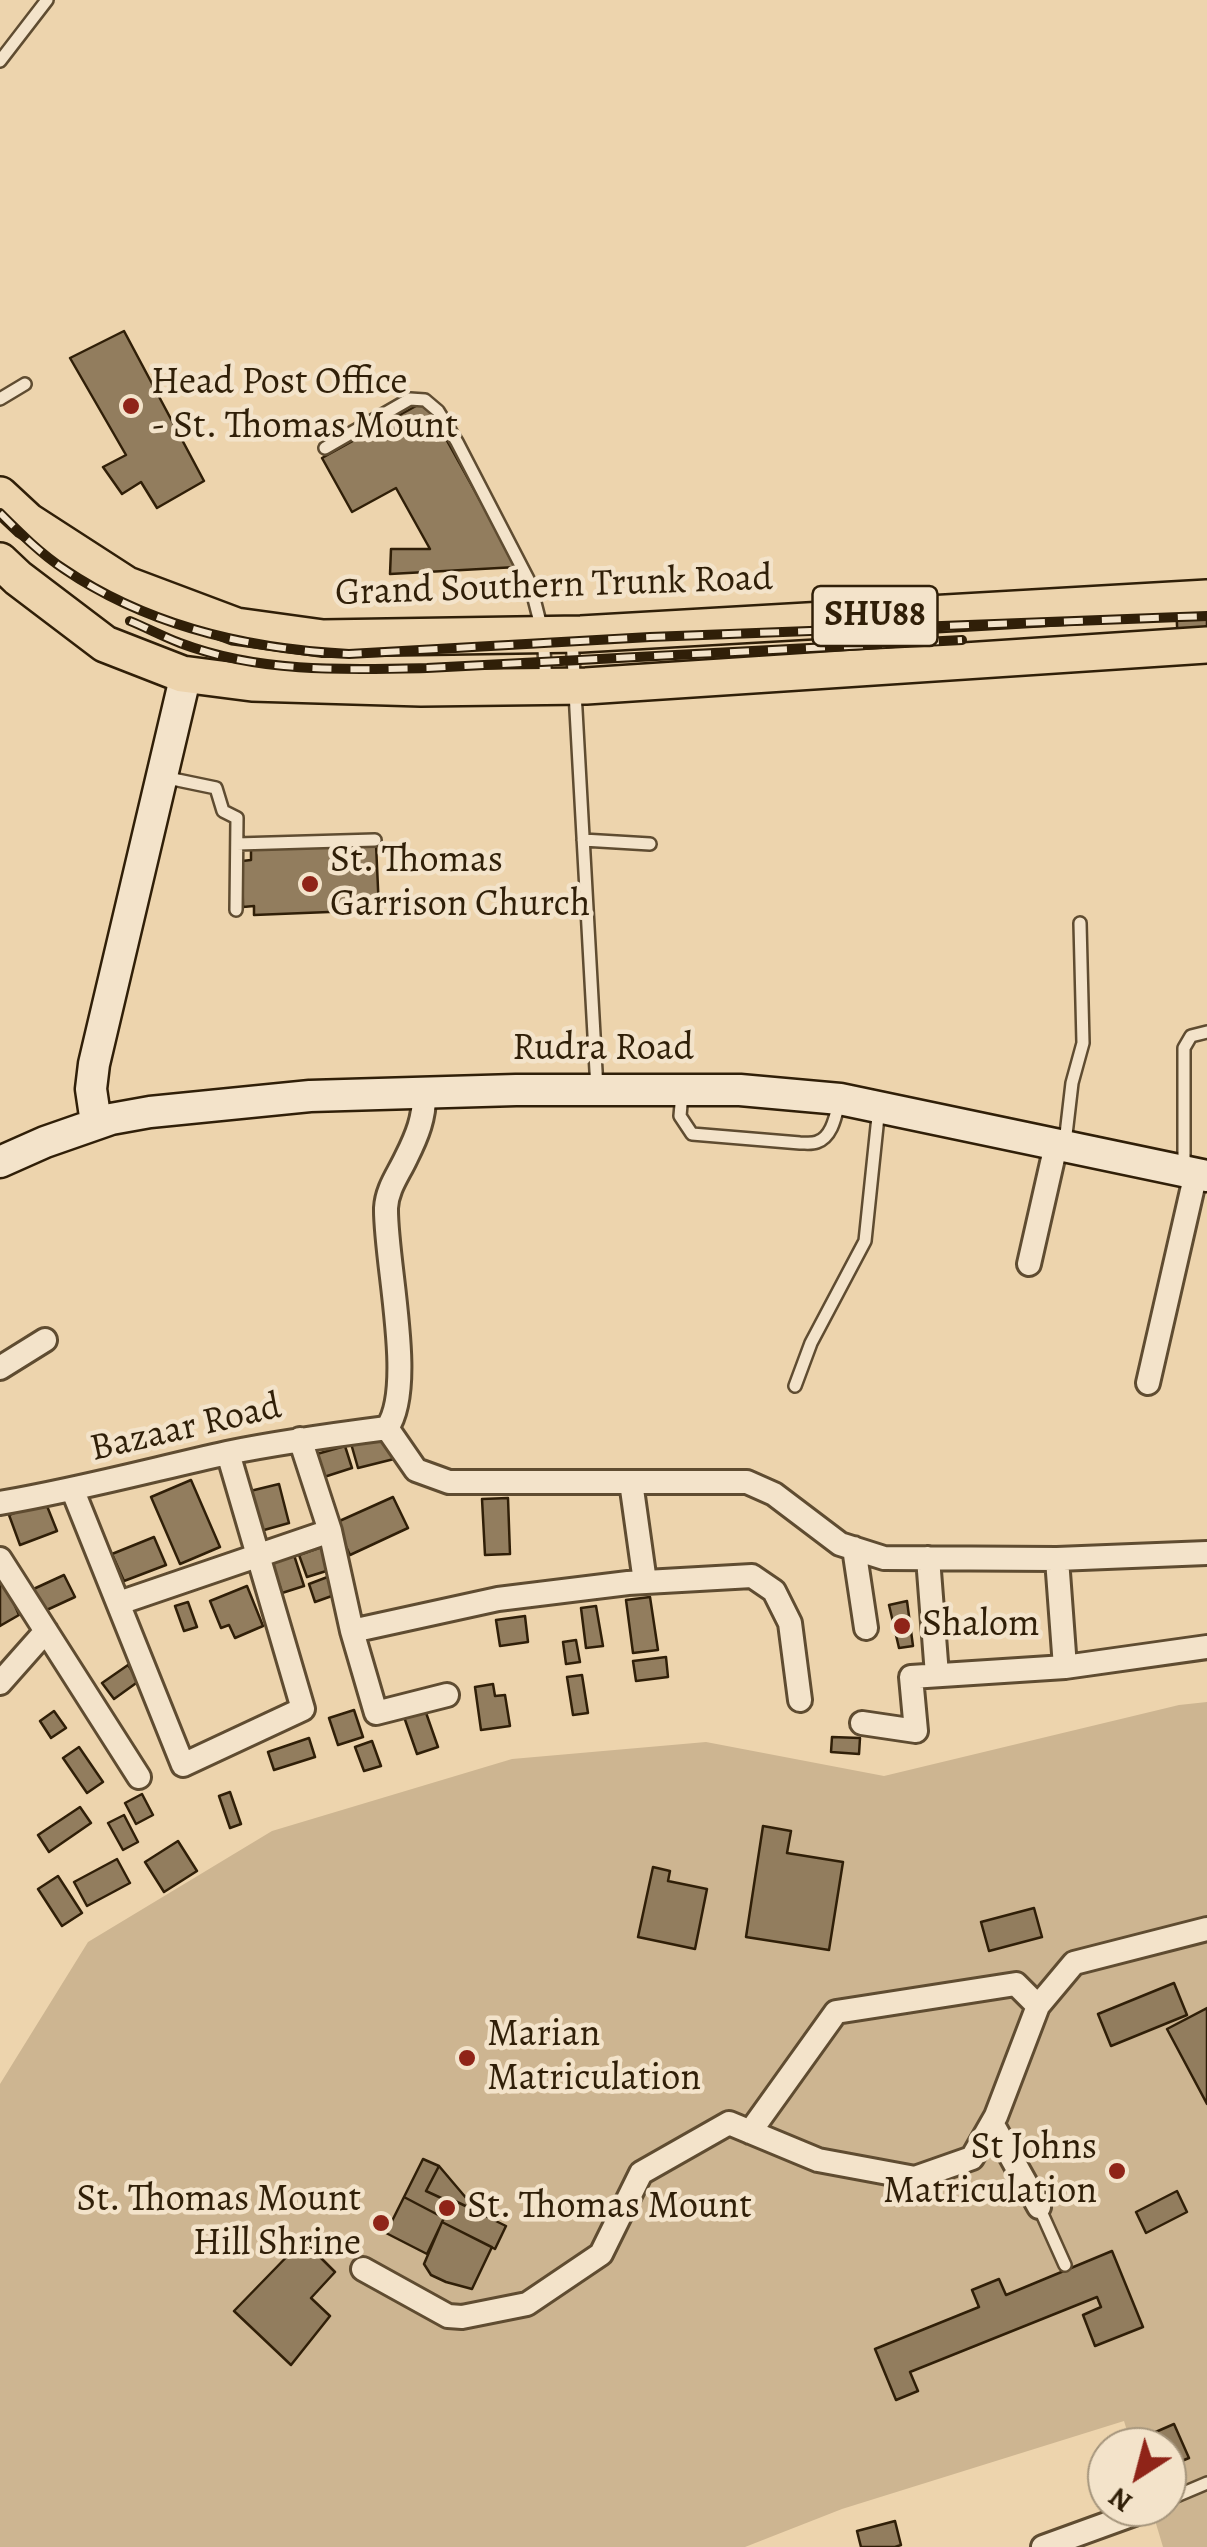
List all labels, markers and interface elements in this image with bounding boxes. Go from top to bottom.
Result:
place label: Head Post Office - St. Thomas Mount [151,361,458,450]
marker: Head Post Office - St. Thomas Mount [120,395,142,417]
street label: Grand Southern Trunk Road [334,557,774,617]
road number: SHU88 [812,586,938,646]
place label: St. Thomas Garrison Church [330,839,590,928]
marker: St. Thomas Garrison Church [299,873,321,895]
street label: Rudra Road [512,1027,694,1073]
street label: Bazaar Road [86,1385,286,1473]
place label: Shalom [922,1603,1040,1649]
marker: Shalom [891,1615,913,1637]
place label: Marian Matriculation [487,2013,701,2102]
marker: Marian Matriculation [456,2047,478,2069]
place label: St Johns Matriculation [883,2126,1097,2216]
marker: St Johns Matriculation [1106,2160,1128,2182]
place label: St. Thomas Mount Hill Shrine [76,2178,361,2268]
place label: St. Thomas Mount [467,2185,752,2231]
marker: St. Thomas Mount [436,2197,458,2219]
marker: St. Thomas Mount Hill Shrine [370,2212,392,2234]
north arrow [1087,2427,1187,2527]
text: N [1101,2478,1140,2521]

